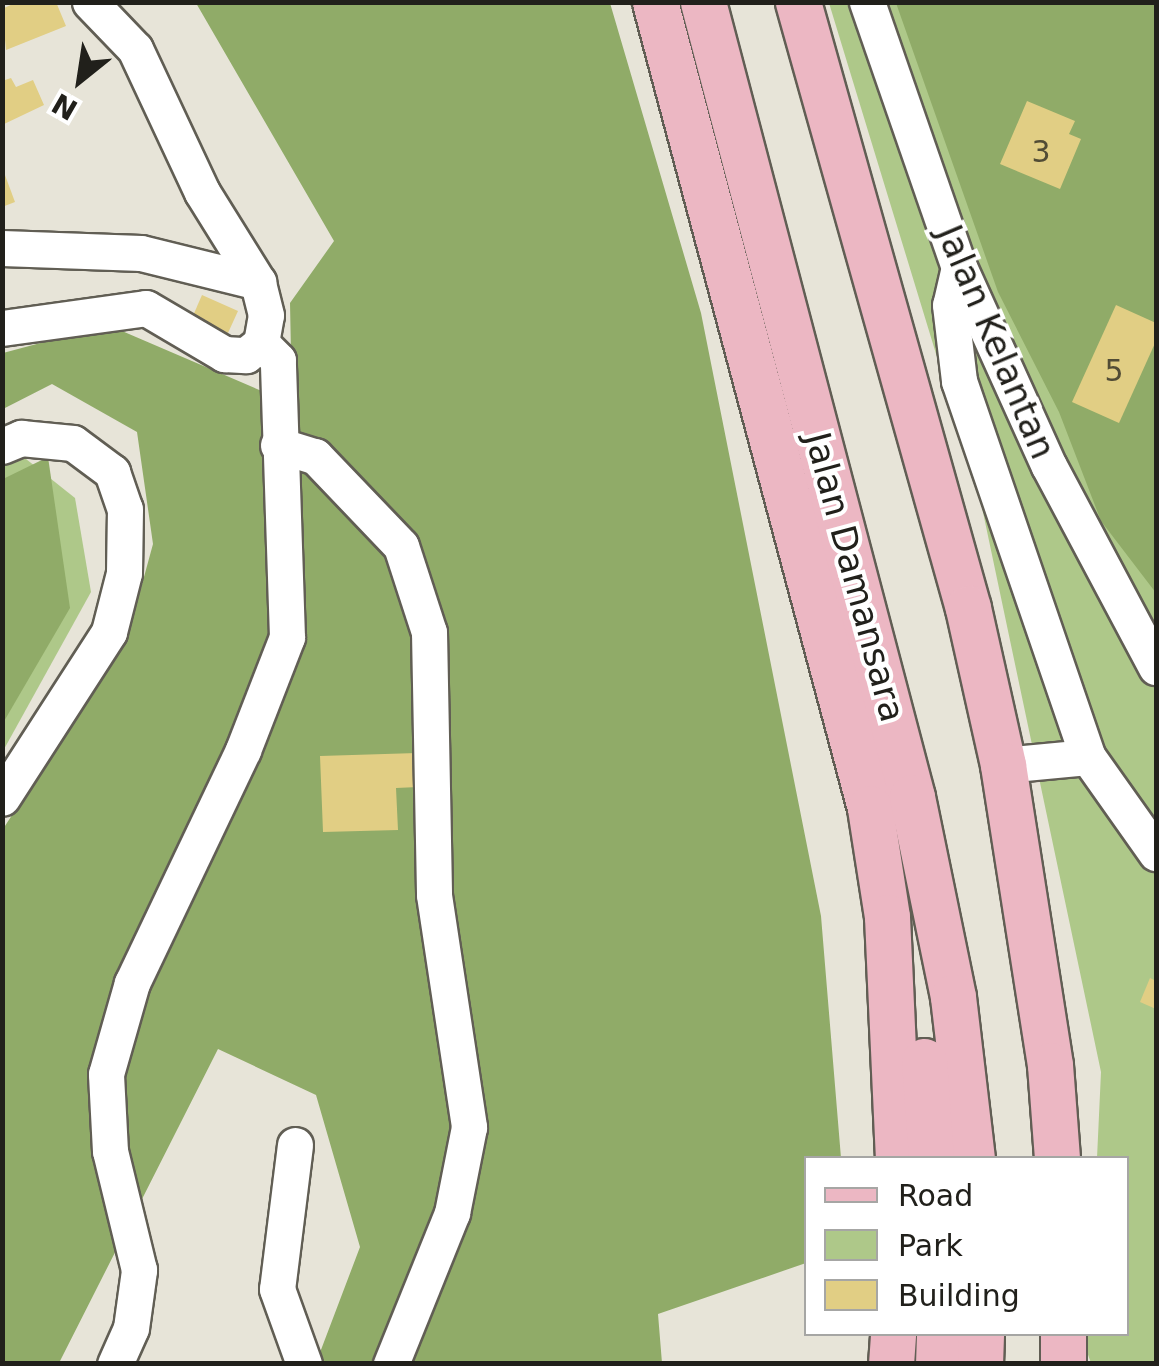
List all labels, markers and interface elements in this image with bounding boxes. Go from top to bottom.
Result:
north arrow [30,30,130,130]
text: N [46,86,83,127]
house number: 3 [1031,134,1051,170]
street label: Jalan Kelantan [928,219,1064,465]
house number: 5 [1104,353,1124,389]
street label: Jalan Damansara [796,428,914,726]
legend [804,1156,1129,1336]
text: Road [898,1178,973,1213]
text: Park [898,1228,963,1263]
text: Building [898,1278,1020,1313]

